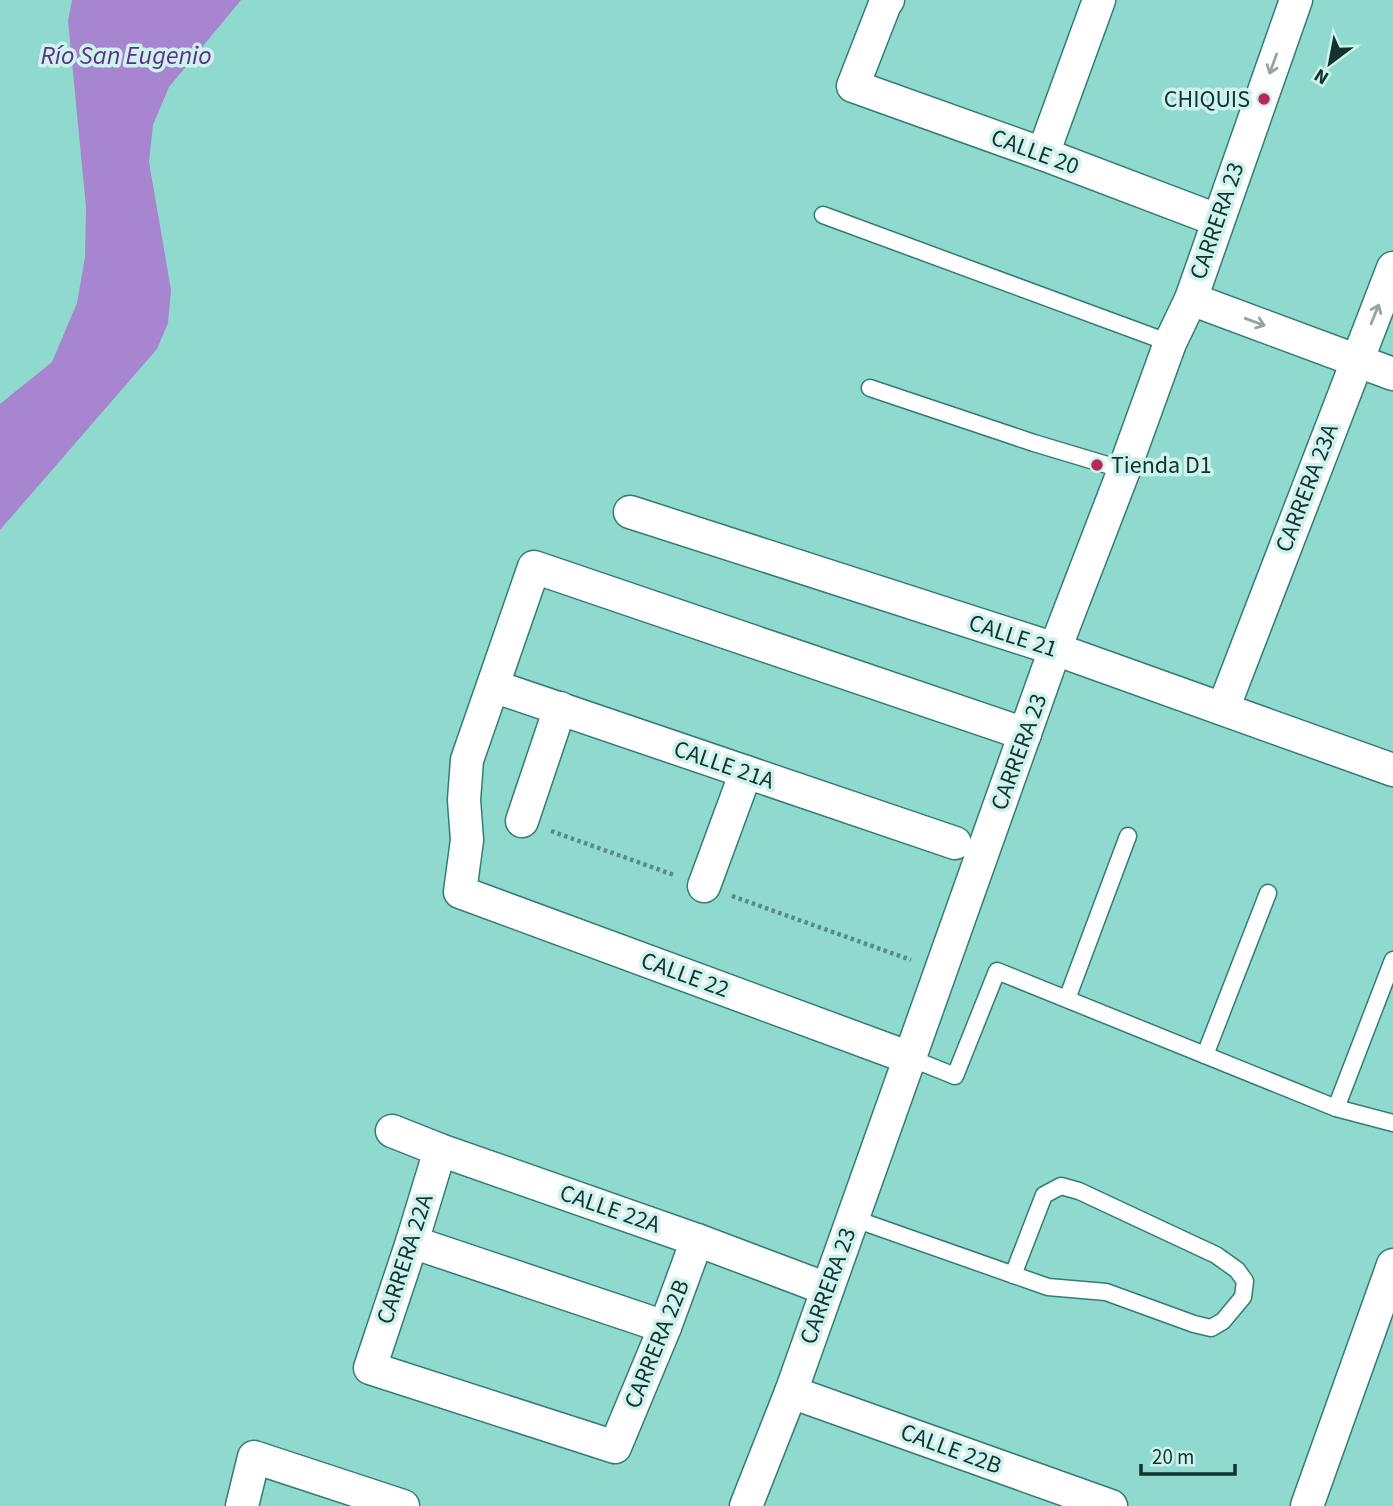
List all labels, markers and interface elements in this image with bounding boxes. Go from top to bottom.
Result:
north arrow [1295,28,1365,98]
water label: Río San Eugenio [40,37,212,74]
one-way arrow [1266,53,1278,75]
text: N [1309,61,1334,91]
place label: CHIQUIS [1164,82,1250,117]
marker: CHIQUIS [1256,91,1272,107]
street label: CALLE 20 [986,120,1084,184]
street label: CARRERA 23 [1181,158,1253,284]
one-way arrow [1369,304,1382,325]
one-way arrow [1243,317,1265,330]
street label: CARRERA 23A [1266,419,1348,557]
place label: Tienda D1 [1111,448,1212,483]
marker: Tienda D1 [1089,457,1105,473]
street label: CALLE 21 [964,605,1062,667]
street label: CARRERA 23 [982,689,1056,815]
street label: CALLE 21A [669,731,779,799]
street label: CALLE 22 [636,943,734,1007]
street label: CALLE 22A [555,1175,665,1243]
street label: CARRERA 22A [368,1189,442,1329]
street label: CARRERA 23 [791,1223,865,1349]
street label: CARRERA 22B [615,1274,699,1414]
street label: CALLE 22B [895,1415,1007,1483]
scale bar [1141,1432,1236,1476]
text: 20 m [1152,1442,1194,1472]

